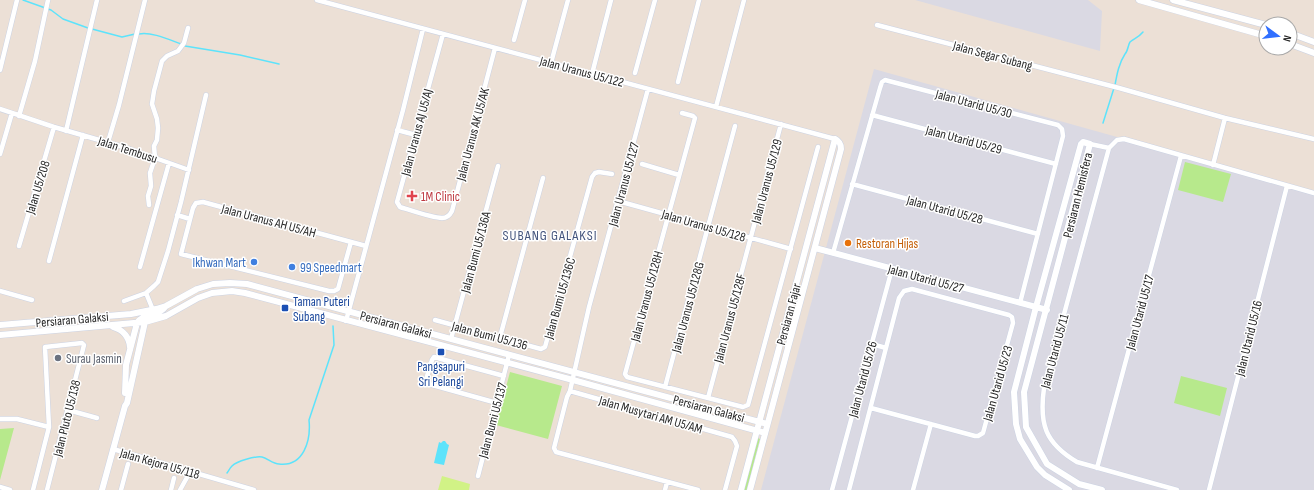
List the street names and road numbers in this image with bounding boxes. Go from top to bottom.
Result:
street label: Jalan Segar Subang [950,37,1034,74]
street label: Jalan Uranus U5/122 [537,53,625,91]
street label: Jalan Uranus AK U5/AK [453,86,493,184]
street label: Jalan Utarid U5/30 [933,86,1014,122]
street label: Jalan Uranus AJ U5/AJ [397,87,436,179]
street label: Jalan Utarid U5/29 [923,122,1004,158]
street label: Jalan Tembusu [95,133,159,167]
street label: Jalan Uranus U5/129 [748,137,786,226]
street label: Jalan Uranus U5/127 [605,140,643,229]
street label: Persiaran Hemisfera [1060,151,1096,239]
street label: Jalan U5/208 [22,158,54,217]
street label: Jalan Utarid U5/28 [904,192,985,228]
street label: Jalan Uranus AH U5/AH [219,200,318,241]
street label: Jalan Uranus U5/128 [659,206,748,246]
street label: Jalan Bumi U5/136A [457,209,495,296]
street label: Jalan Uranus U5/128H [627,249,667,344]
street label: Jalan Bumi U5/136C [540,256,579,342]
street label: Jalan Uranus U5/128G [668,260,708,355]
street label: Jalan Utarid U5/27 [885,261,966,297]
street label: Jalan Uranus U5/128F [710,272,750,366]
street label: Jalan Utarid U5/17 [1122,272,1158,352]
street label: Persiaran Fajar [773,281,805,347]
street label: Jalan Utarid U5/16 [1232,298,1266,379]
street label: Persiaran Galaksi [358,308,433,342]
street label: Persiaran Galaksi [35,309,109,331]
street label: Jalan Utarid U5/11 [1037,312,1073,391]
street label: Jalan Bumi U5/136 [449,318,530,354]
street label: Jalan Utarid U5/26 [845,339,881,420]
street label: Jalan Utarid U5/23 [979,344,1016,424]
street label: Jalan Pluto U5/138 [49,378,84,459]
street label: Jalan Bumi U5/137 [475,380,511,461]
street label: Jalan Musytari AM U5/AM [596,392,704,437]
street label: Persiaran Galaksi [671,392,746,426]
street label: Jalan Kejora U5/118 [117,445,202,483]

